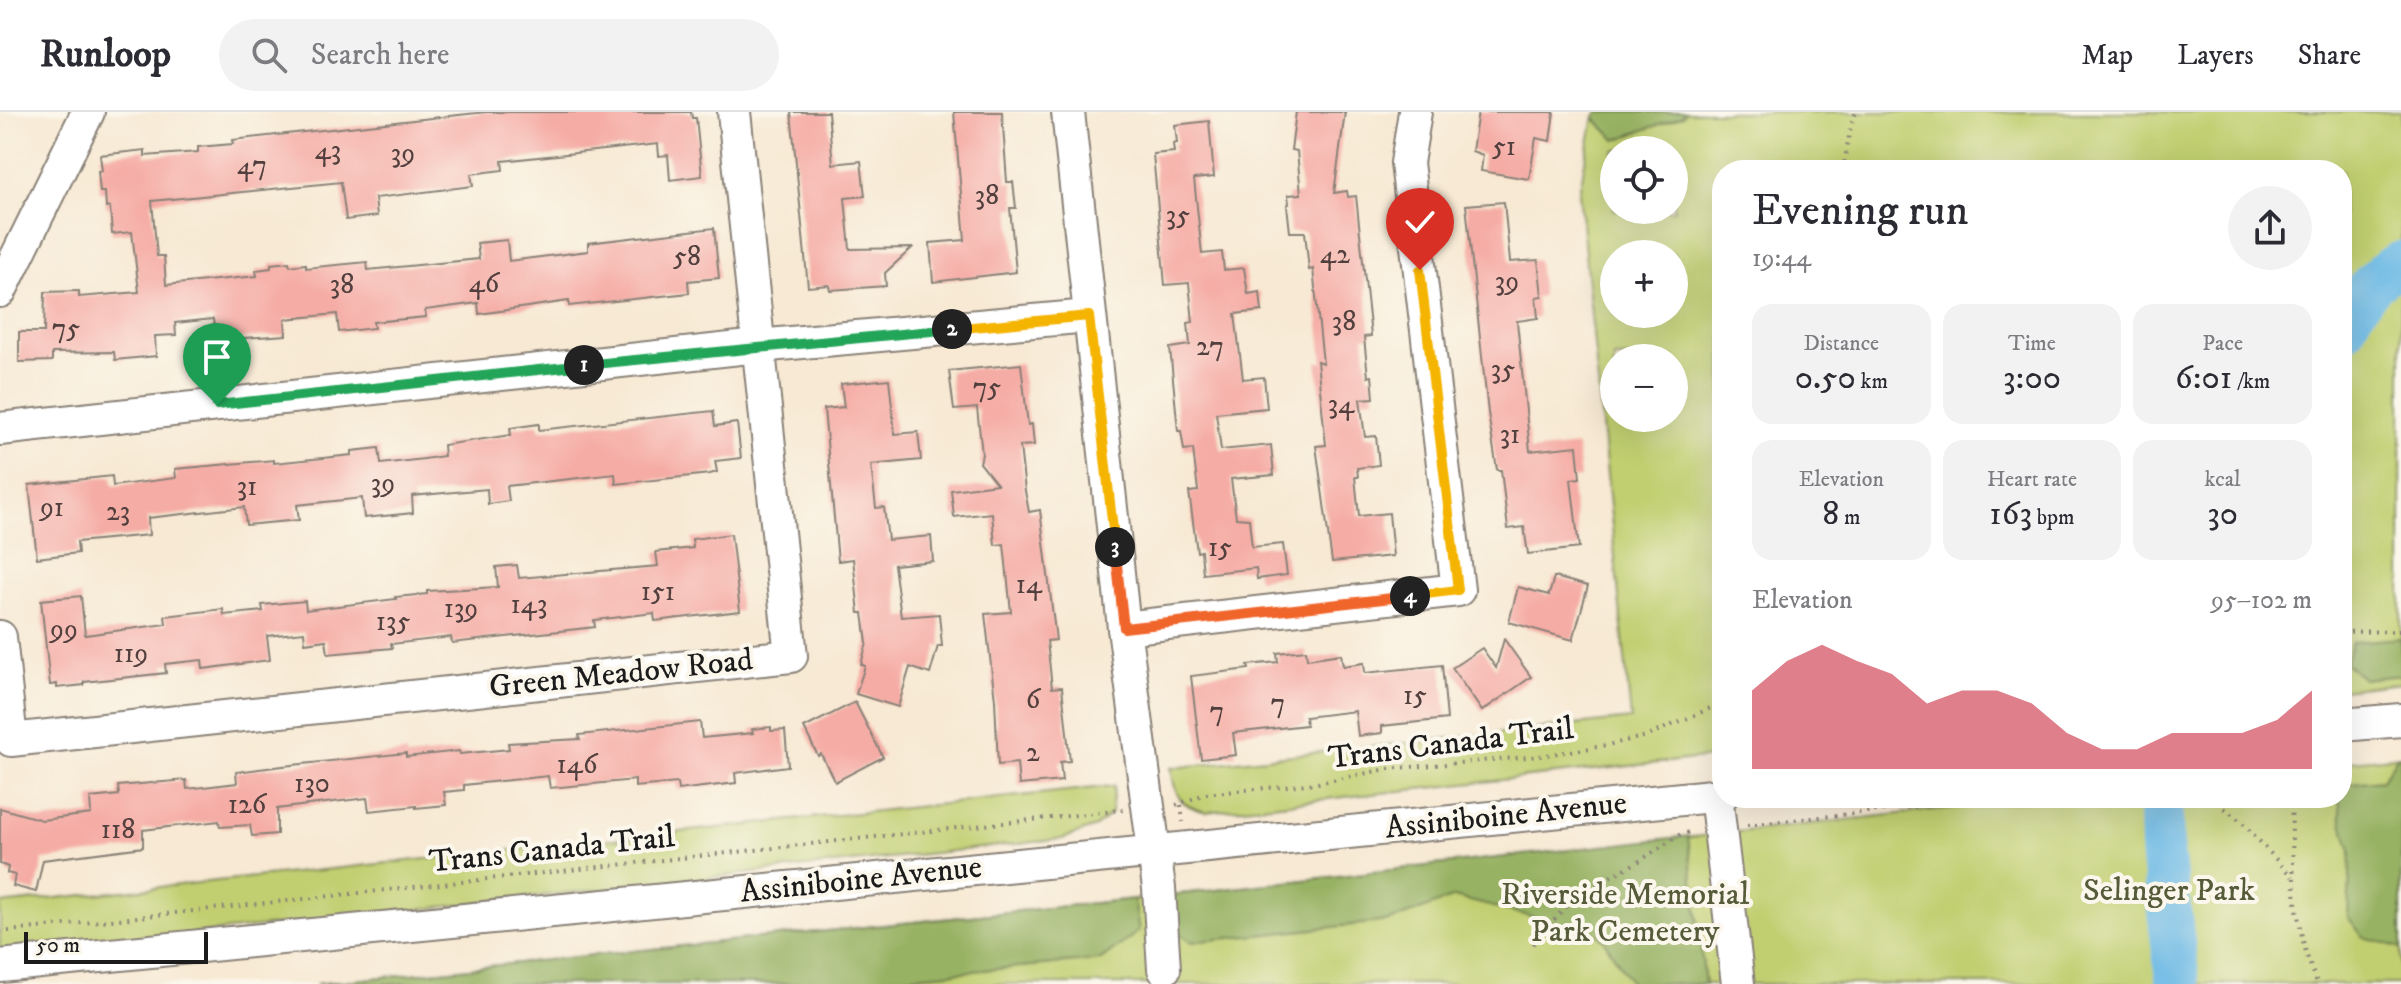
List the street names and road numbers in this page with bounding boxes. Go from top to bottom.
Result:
street label: Green Meadow Road [487,640,755,708]
street label: Trans Canada Trail [1326,709,1576,779]
street label: Assiniboine Avenue [1383,783,1629,849]
street label: Trans Canada Trail [427,817,677,883]
street label: Assiniboine Avenue [738,847,984,913]

